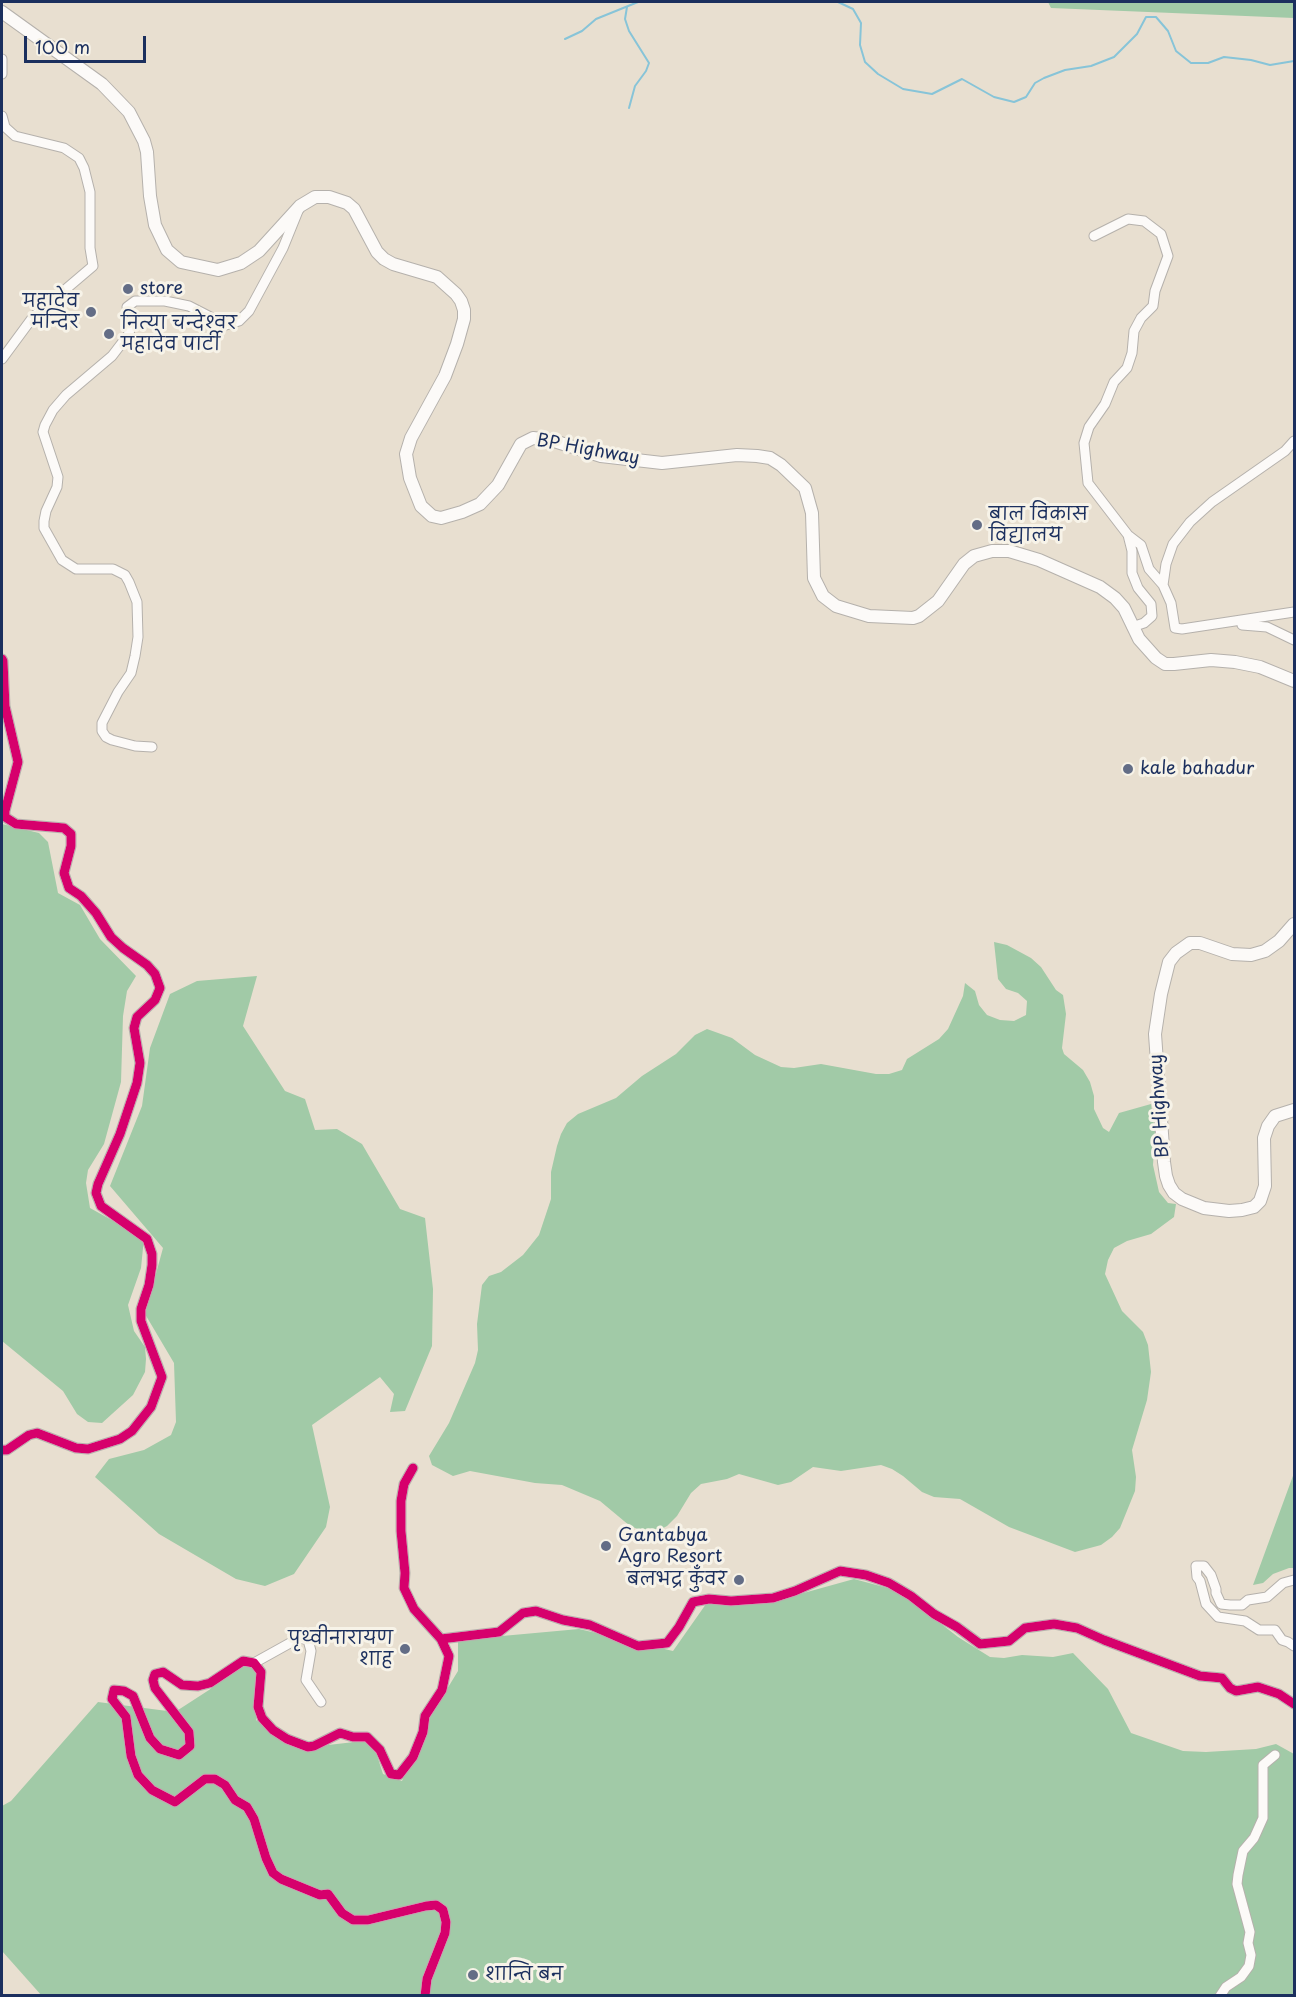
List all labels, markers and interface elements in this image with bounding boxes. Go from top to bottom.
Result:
scale bar [27,24,148,62]
text: 100 m [35,33,90,60]
place label: store [140,278,183,300]
marker: store [121,282,135,296]
place label: महादेव मन्दिर [23,291,79,334]
marker: महादेव मन्दिर [84,305,98,319]
place label: नित्या चन्देश्वर महादेव पार्टी [121,313,237,356]
marker: नित्या चन्देश्वर महादेव पार्टी [102,327,116,341]
street label: BP Highway [535,430,641,470]
place label: बाल विकास विद्यालय [989,504,1088,546]
marker: बाल विकास विद्यालय [970,518,984,532]
place label: kale bahadur [1140,758,1254,780]
marker: kale bahadur [1121,762,1135,776]
street label: BP Highway [1146,1053,1174,1159]
place label: Gantabya Agro Resort [618,1525,722,1568]
marker: Gantabya Agro Resort [599,1539,613,1553]
place label: बलभद्र कुँवर [627,1569,727,1591]
marker: बलभद्र कुँवर [732,1573,746,1587]
place label: पृथ्वीनारायण शाह [288,1628,393,1670]
marker: पृथ्वीनारायण शाह [398,1642,412,1656]
place label: शान्ति बन [485,1964,563,1986]
marker: शान्ति बन [466,1968,480,1982]

